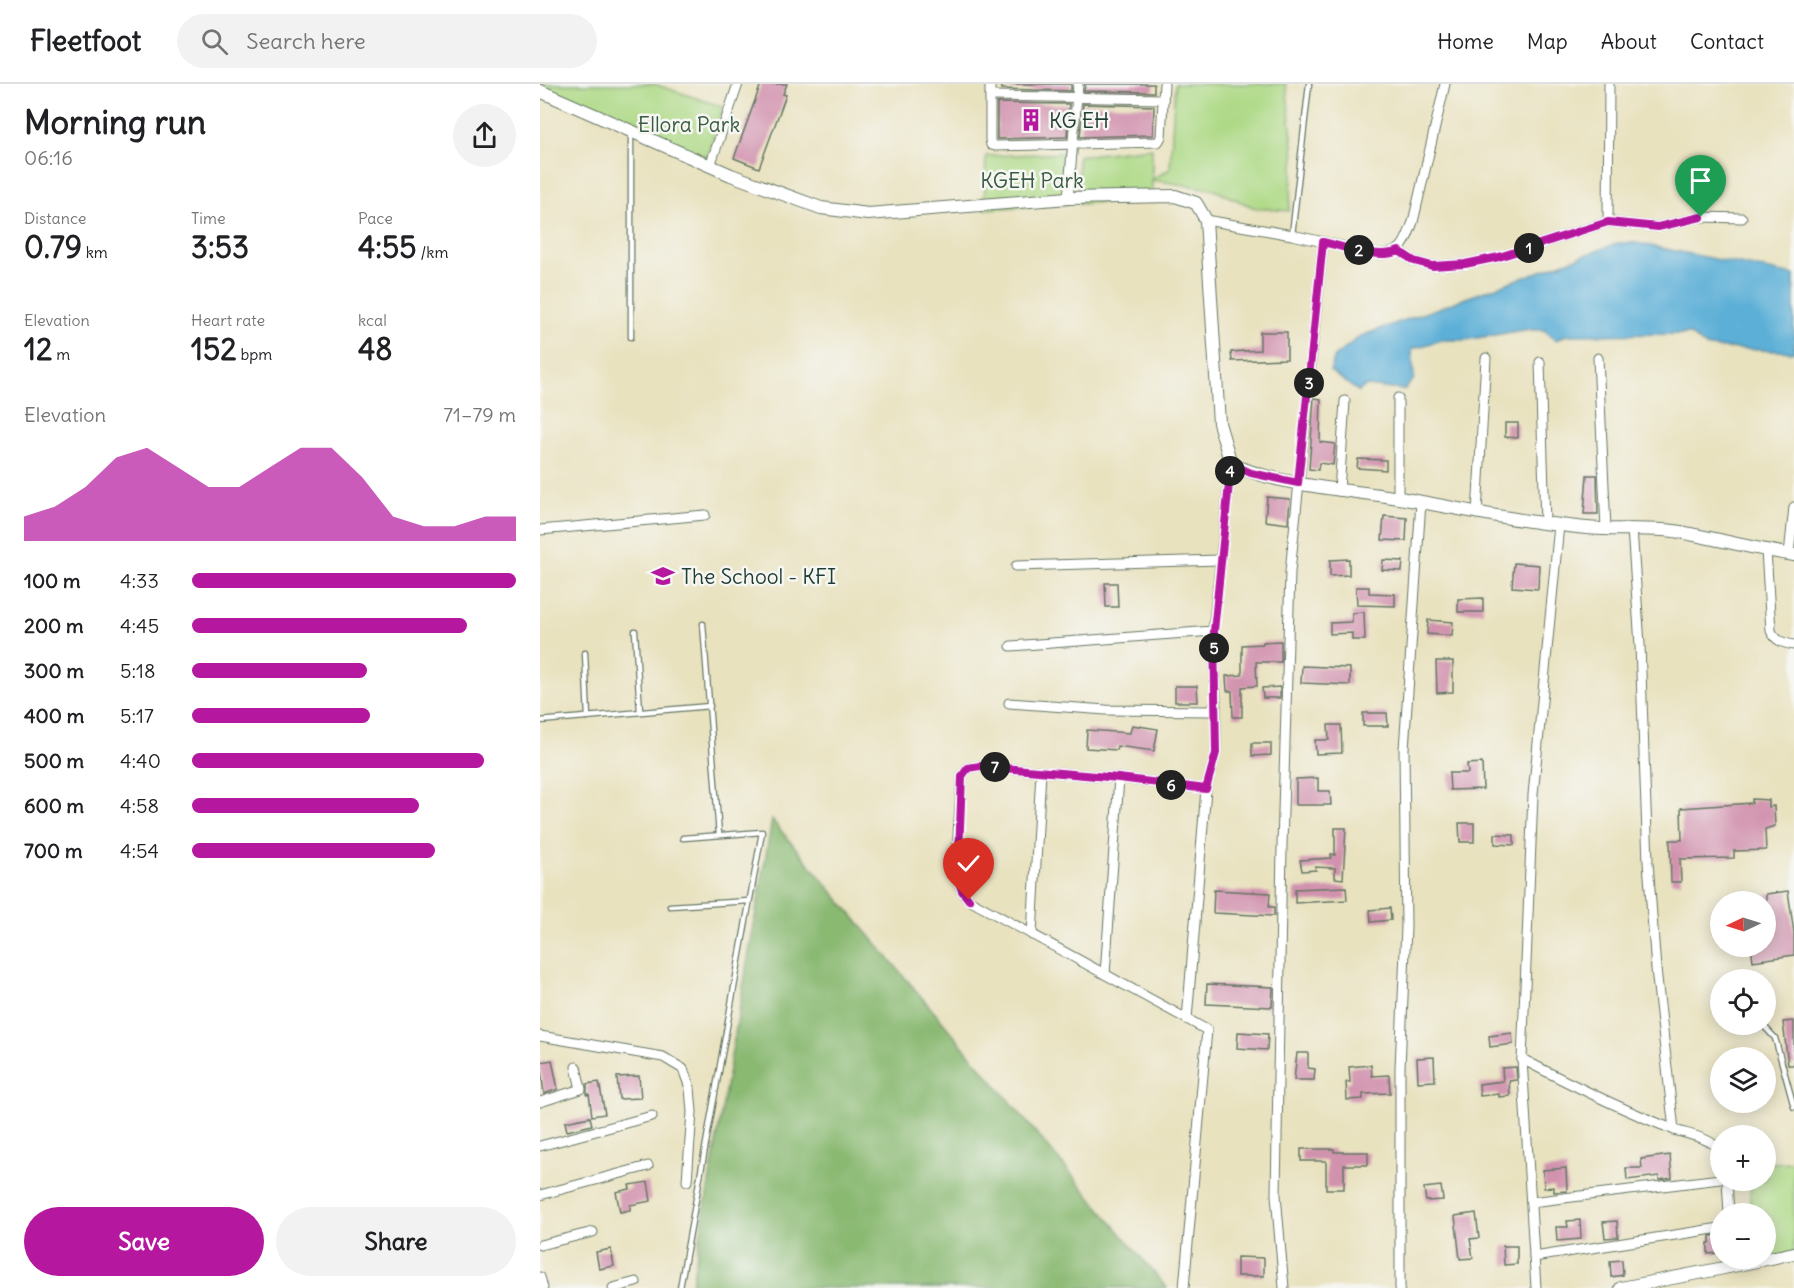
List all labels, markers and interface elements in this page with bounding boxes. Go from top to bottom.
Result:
search box [177,14,597,68]
text: Fleetfoot [30,23,141,59]
icon: search [198,25,231,58]
text: Search here [246,27,366,55]
text: Home [1437,28,1494,55]
text: Map [1527,28,1568,55]
text: About [1601,28,1657,55]
text: Contact [1690,28,1764,55]
text: Morning run [24,101,206,143]
button: share [453,104,516,167]
building icon: KG EH [1018,107,1044,133]
place label: KG EH [1049,107,1109,134]
park label: Ellora Park [638,111,740,138]
text: 06:16 [24,145,73,170]
pin [1675,155,1726,217]
icon: arrive [1684,164,1717,197]
park label: KGEH Park [980,167,1084,194]
text: Distance [24,208,86,228]
text: Time [191,208,226,228]
text: Pace [358,208,393,228]
text: 0.79 [24,228,82,266]
text: 3:53 [191,228,249,266]
text: 4:55 [358,228,417,266]
pin: 1 [1514,233,1544,263]
pin: 2 [1344,235,1374,265]
text: 1 [1526,238,1532,258]
text: 2 [1355,240,1363,260]
text: km [82,242,108,262]
text: /km [417,242,448,262]
text: Elevation [24,310,90,330]
text: Heart rate [191,310,265,330]
text: kcal [358,310,387,330]
text: 12 [24,330,52,368]
text: 152 [191,330,237,368]
text: 48 [358,330,393,368]
text: m [52,344,70,364]
text: bpm [237,344,272,364]
pin: 3 [1294,368,1324,398]
text: 3 [1304,373,1314,393]
text: Elevation [24,402,106,427]
text: 71–79 m [443,402,516,427]
pin: 4 [1215,456,1245,486]
text: 4 [1225,461,1235,481]
school or university icon: The School - KFI [650,563,676,589]
place label: The School - KFI [681,563,836,590]
text: 100 m [24,568,81,593]
text: 4:33 [120,568,159,593]
text: 200 m [24,613,84,638]
text: 4:45 [120,613,159,638]
pin: 5 [1199,633,1229,663]
text: 5 [1209,638,1219,658]
text: 300 m [24,658,84,683]
text: 5:18 [120,658,155,683]
text: 400 m [24,703,84,728]
text: 5:17 [120,703,154,728]
text: 500 m [24,748,84,773]
text: 4:40 [120,748,161,773]
pin: 7 [980,752,1010,782]
text: 7 [991,757,999,777]
pin: 6 [1156,770,1186,800]
text: 6 [1166,775,1176,795]
text: 600 m [24,793,84,818]
text: 4:58 [120,793,159,818]
text: 700 m [24,838,82,863]
text: 4:54 [120,838,159,863]
pin [943,838,994,900]
icon: check [952,847,985,880]
north arrow [1710,891,1776,957]
map controls [1710,891,1776,1269]
button: locate [1710,969,1776,1035]
button: layers [1710,1047,1776,1113]
button: + [1710,1125,1776,1191]
button: − [1710,1203,1776,1269]
button: Save [24,1207,264,1276]
button: Share [276,1207,516,1276]

